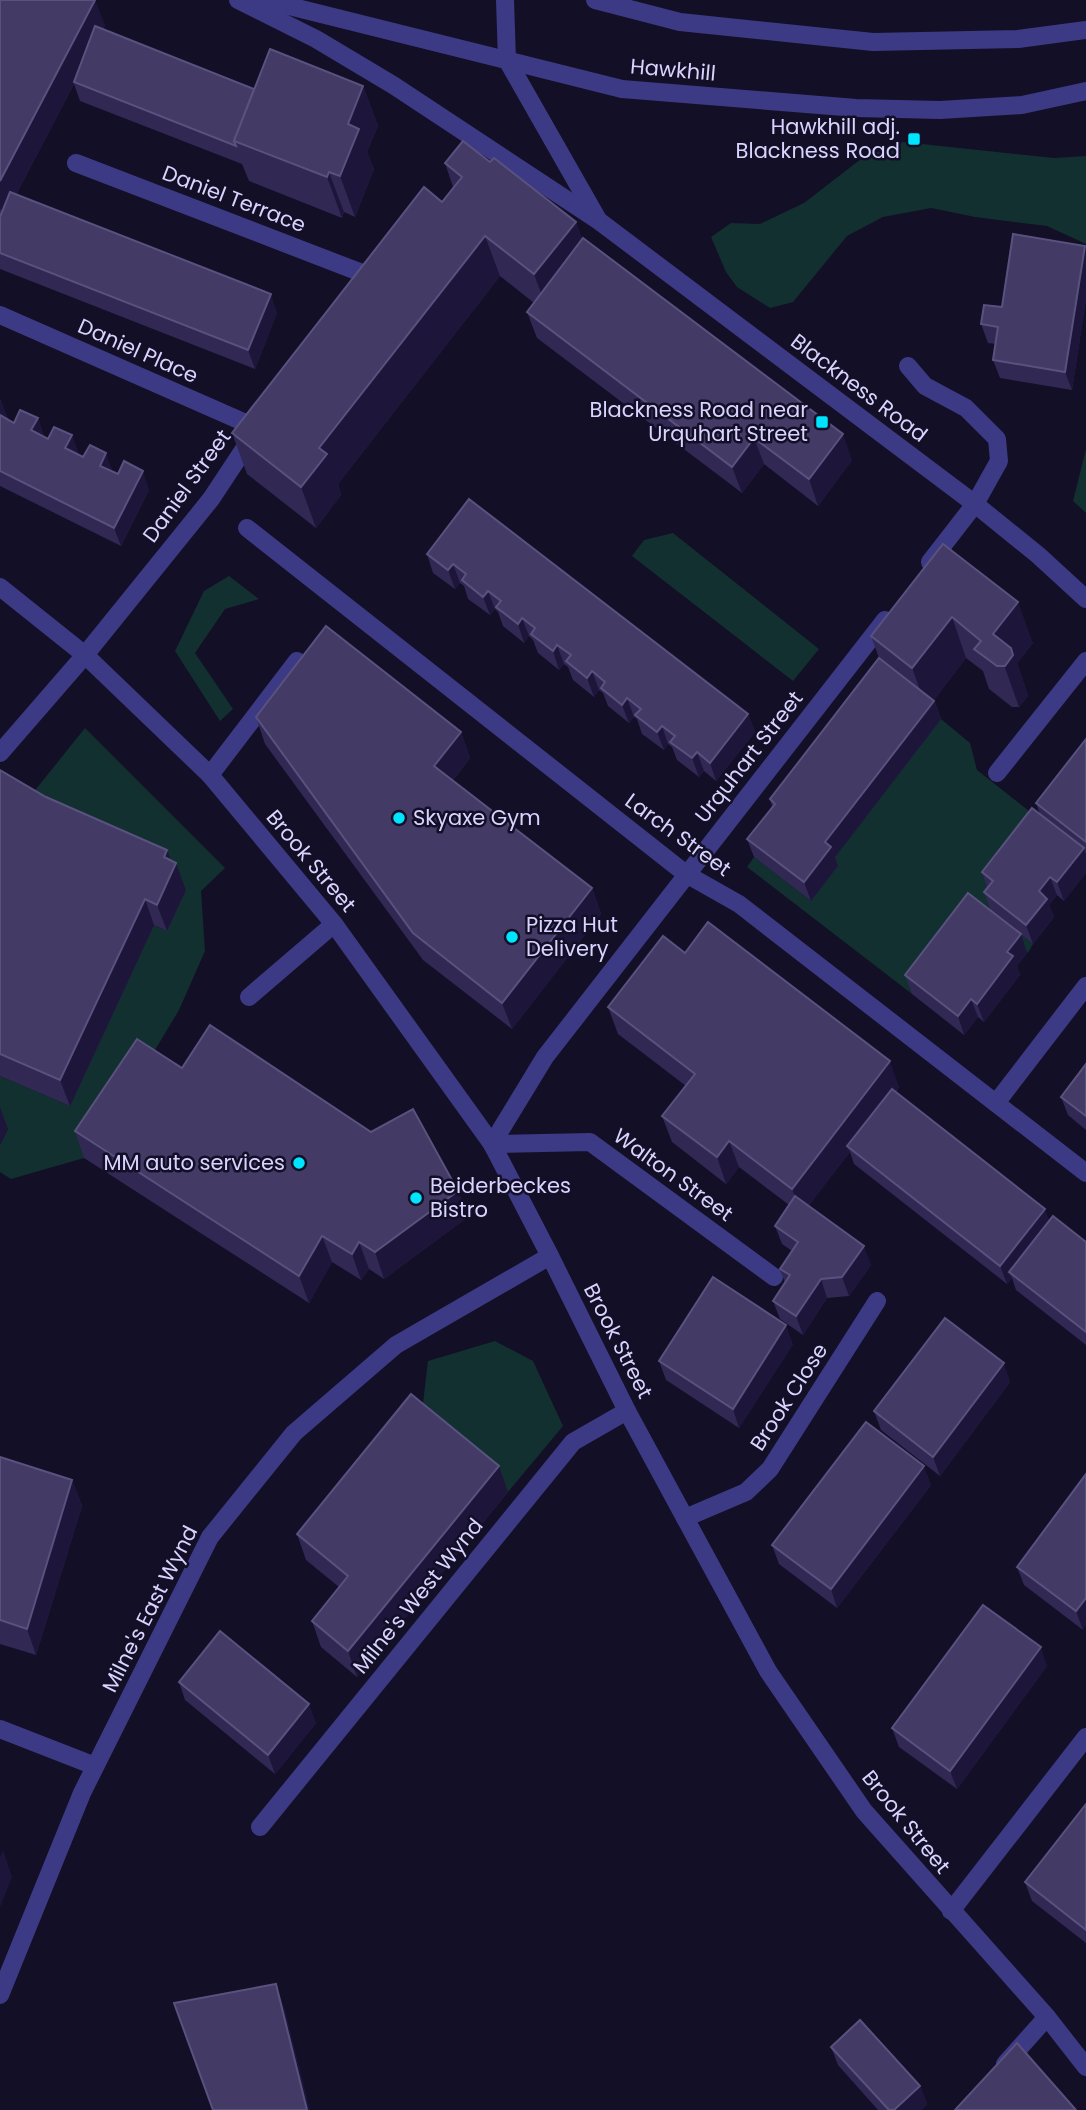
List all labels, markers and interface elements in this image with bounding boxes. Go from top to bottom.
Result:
street label: Hawkhill [629,51,717,88]
place label: Hawkhill adj. Blackness Road [736,112,900,165]
marker: Hawkhill adj. Blackness Road [906,131,922,147]
street label: Daniel Terrace [158,158,310,239]
street label: Daniel Place [74,311,203,390]
street label: Blackness Road [785,327,934,449]
place label: Blackness Road near Urquhart Street [590,395,808,448]
marker: Blackness Road near Urquhart Street [814,414,830,430]
street label: Daniel Street [136,423,237,548]
street label: Urquhart Street [688,685,809,829]
street label: Larch Street [619,786,737,883]
street label: Brook Street [260,803,363,918]
place label: Skyaxe Gym [413,803,541,832]
marker: Skyaxe Gym [391,810,407,826]
place label: Pizza Hut Delivery [526,910,618,963]
marker: Pizza Hut Delivery [504,929,520,945]
street label: Walton Street [608,1121,739,1228]
place label: MM auto services [103,1148,285,1177]
marker: MM auto services [291,1155,307,1171]
place label: Beiderbeckes Bistro [430,1171,571,1224]
marker: Beiderbeckes Bistro [408,1190,424,1206]
street label: Brook Street [577,1278,660,1403]
street label: Brook Close [743,1337,834,1456]
street label: Milne's West Wynd [346,1512,489,1680]
street label: Milne's East Wynd [95,1520,204,1697]
street label: Brook Street [856,1764,957,1880]

